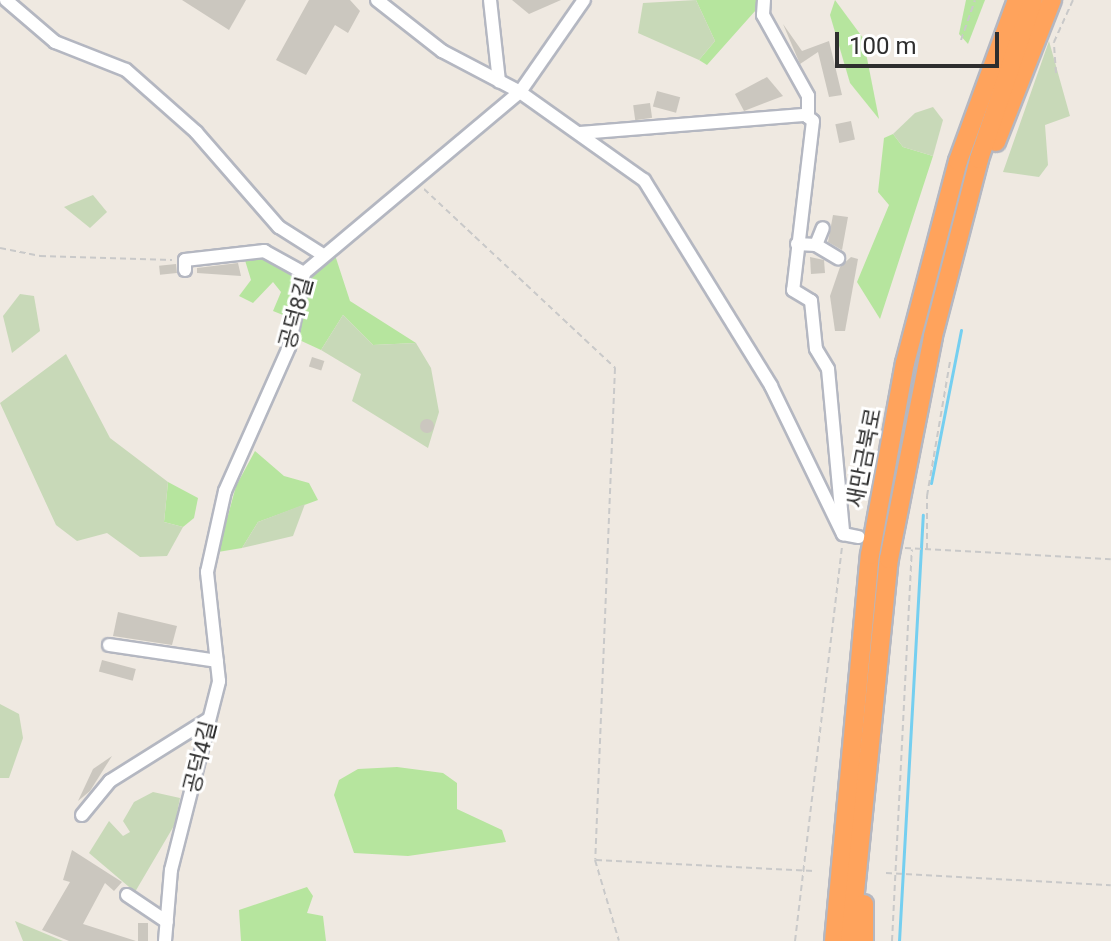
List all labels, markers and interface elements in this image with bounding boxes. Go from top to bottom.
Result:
scale bar [839,16,1003,66]
text: 100 m [849,32,916,60]
street label: 공덕8길 [274,274,318,352]
street label: 새만금북로 [841,406,887,510]
street label: 공덕4길 [178,718,222,796]

